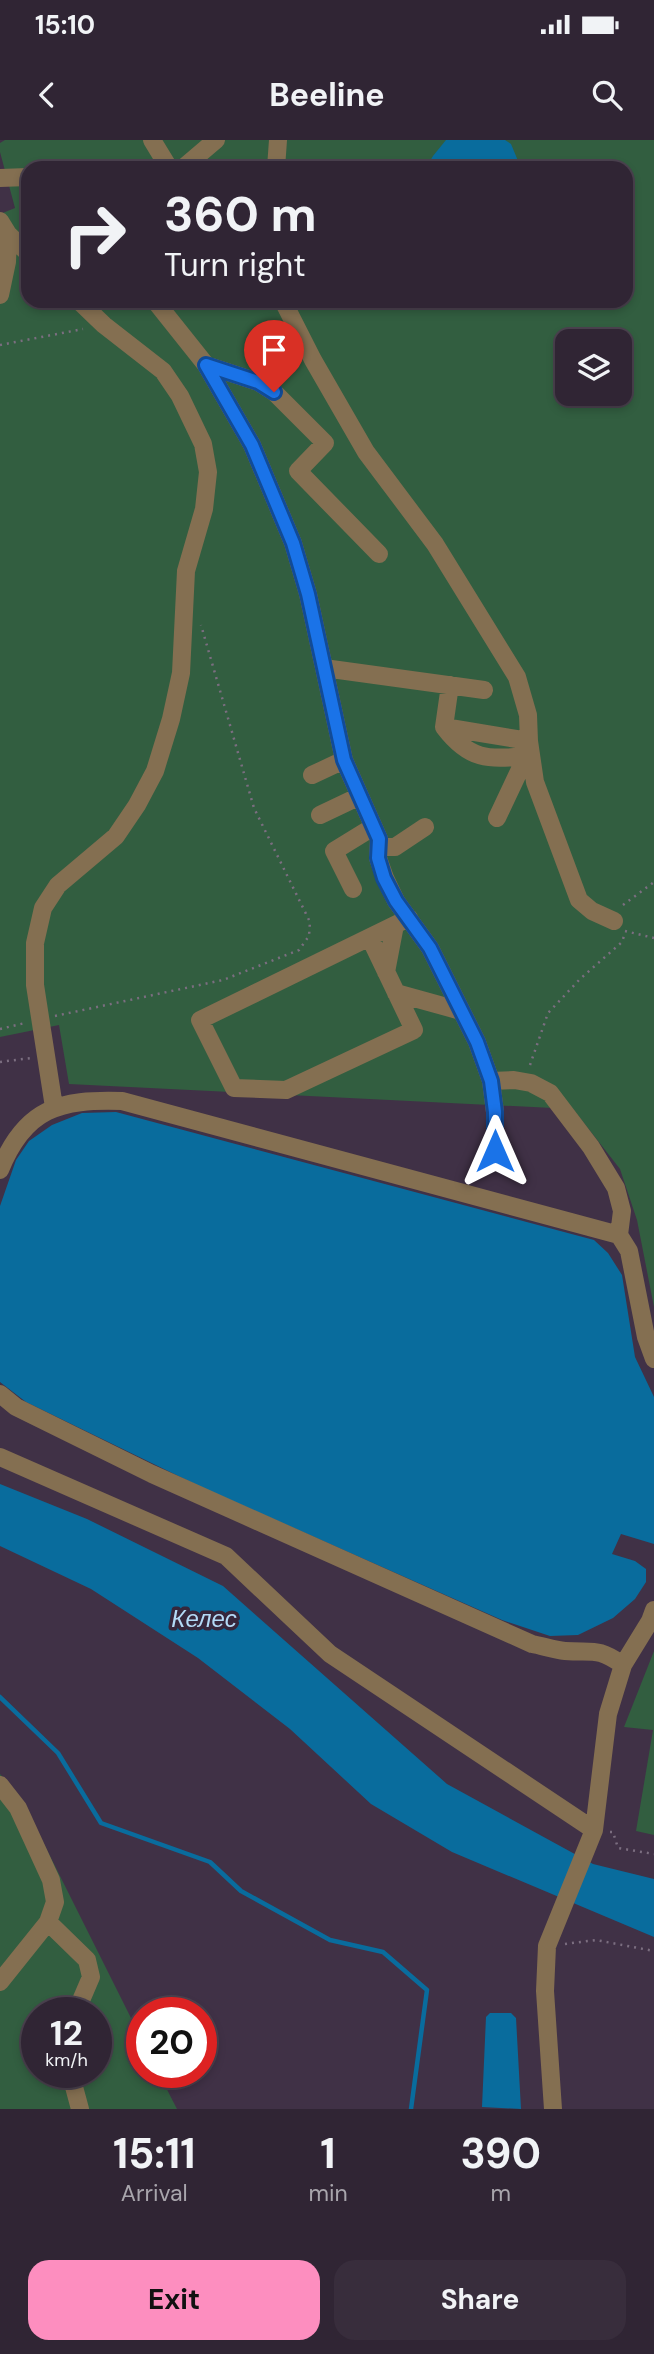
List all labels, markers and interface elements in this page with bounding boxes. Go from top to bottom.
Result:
text: 15:10 [35,8,95,42]
text: Beeline [269,74,385,116]
icon: back [28,76,66,114]
icon: search [588,76,626,114]
text: 360 m [164,182,317,246]
icon: right [49,189,140,280]
text: Turn right [164,244,306,286]
pin [244,320,304,392]
map controls [555,329,632,406]
button: layers [555,329,632,406]
icon: arrive [255,331,293,369]
position arrow [458,1114,532,1188]
water label: Келес [171,1603,237,1634]
speed limit sign: 20 [126,1997,217,2088]
text: 12 [50,2010,83,2056]
text: km/h [45,2048,88,2072]
text: 15:11 [113,2126,196,2181]
text: 1 [320,2126,336,2181]
text: 390 [461,2126,541,2181]
text: Arrival [121,2178,188,2208]
text: min [308,2178,348,2208]
text: m [491,2178,511,2208]
button: Exit [28,2260,320,2340]
button: Share [334,2260,626,2340]

